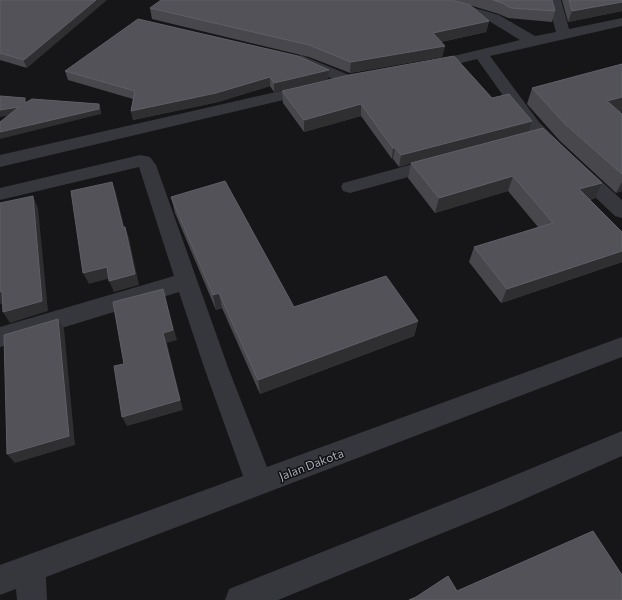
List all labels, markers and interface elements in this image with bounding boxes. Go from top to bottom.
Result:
street label: Jalan Dakota [277,445,346,484]

